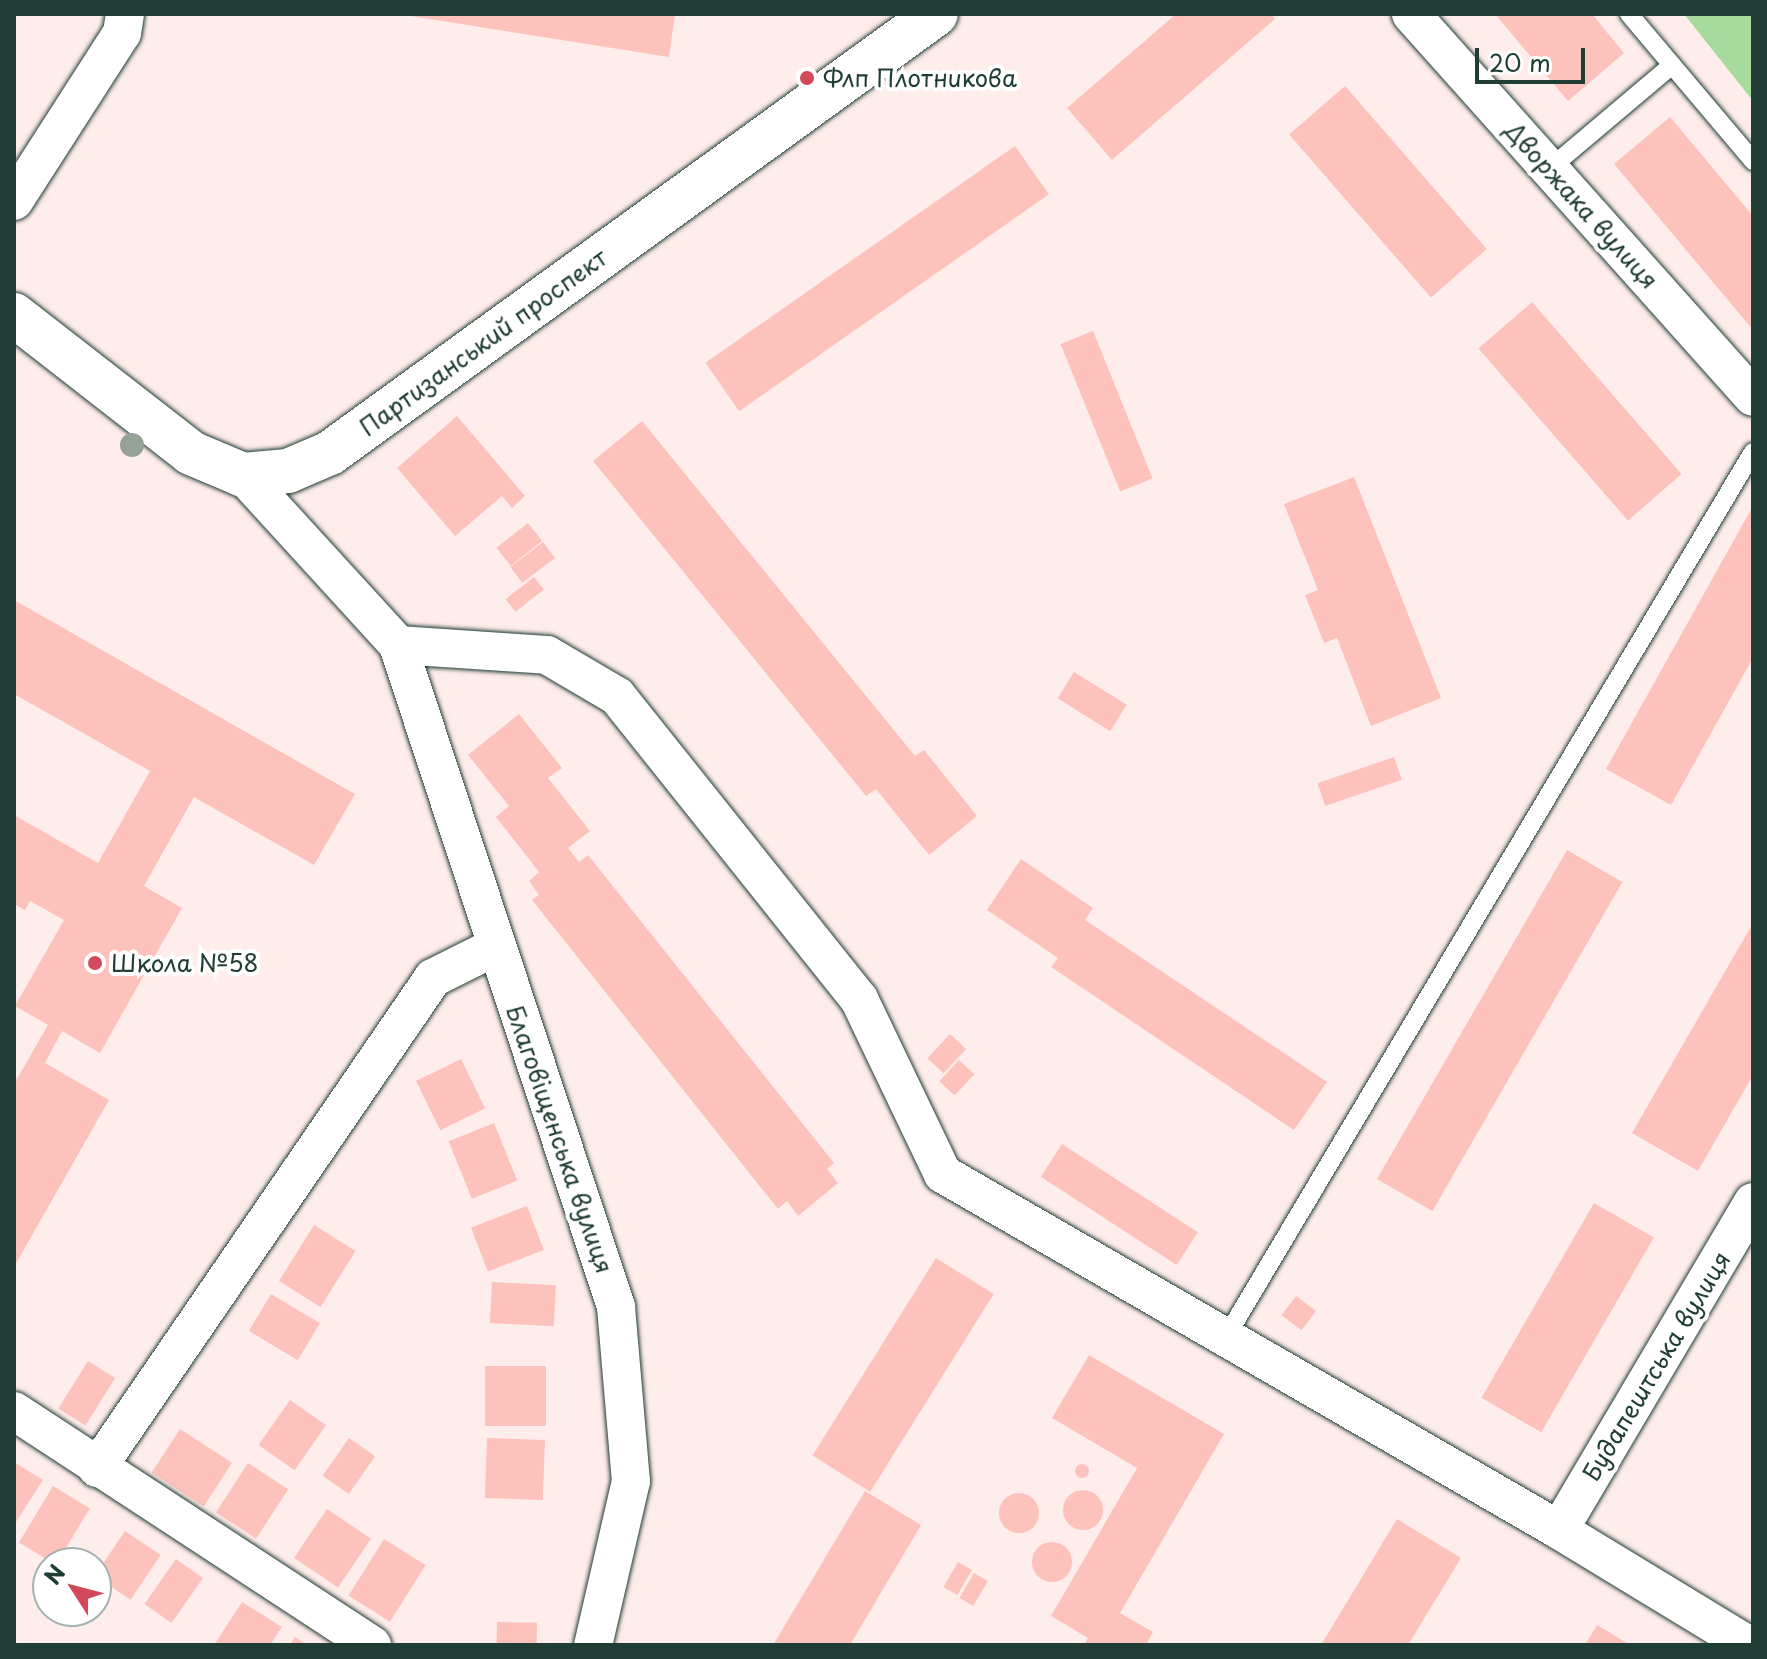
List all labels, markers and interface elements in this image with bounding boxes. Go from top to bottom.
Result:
scale bar [1479,32,1589,82]
text: 20 m [1489,44,1551,80]
place label: Флп Плотникова [823,64,1019,92]
marker: Флп Плотникова [798,69,816,87]
street label: Дворжака вулиця [1499,115,1665,295]
street label: Партизанський проспект [353,242,613,442]
place label: Школа №58 [111,949,259,977]
marker: Школа №58 [86,954,104,972]
street label: Благовіщенська вулиця [500,1001,620,1277]
street label: Будапештська вулиця [1576,1246,1736,1486]
north arrow [32,1547,112,1627]
text: N [35,1557,72,1591]

